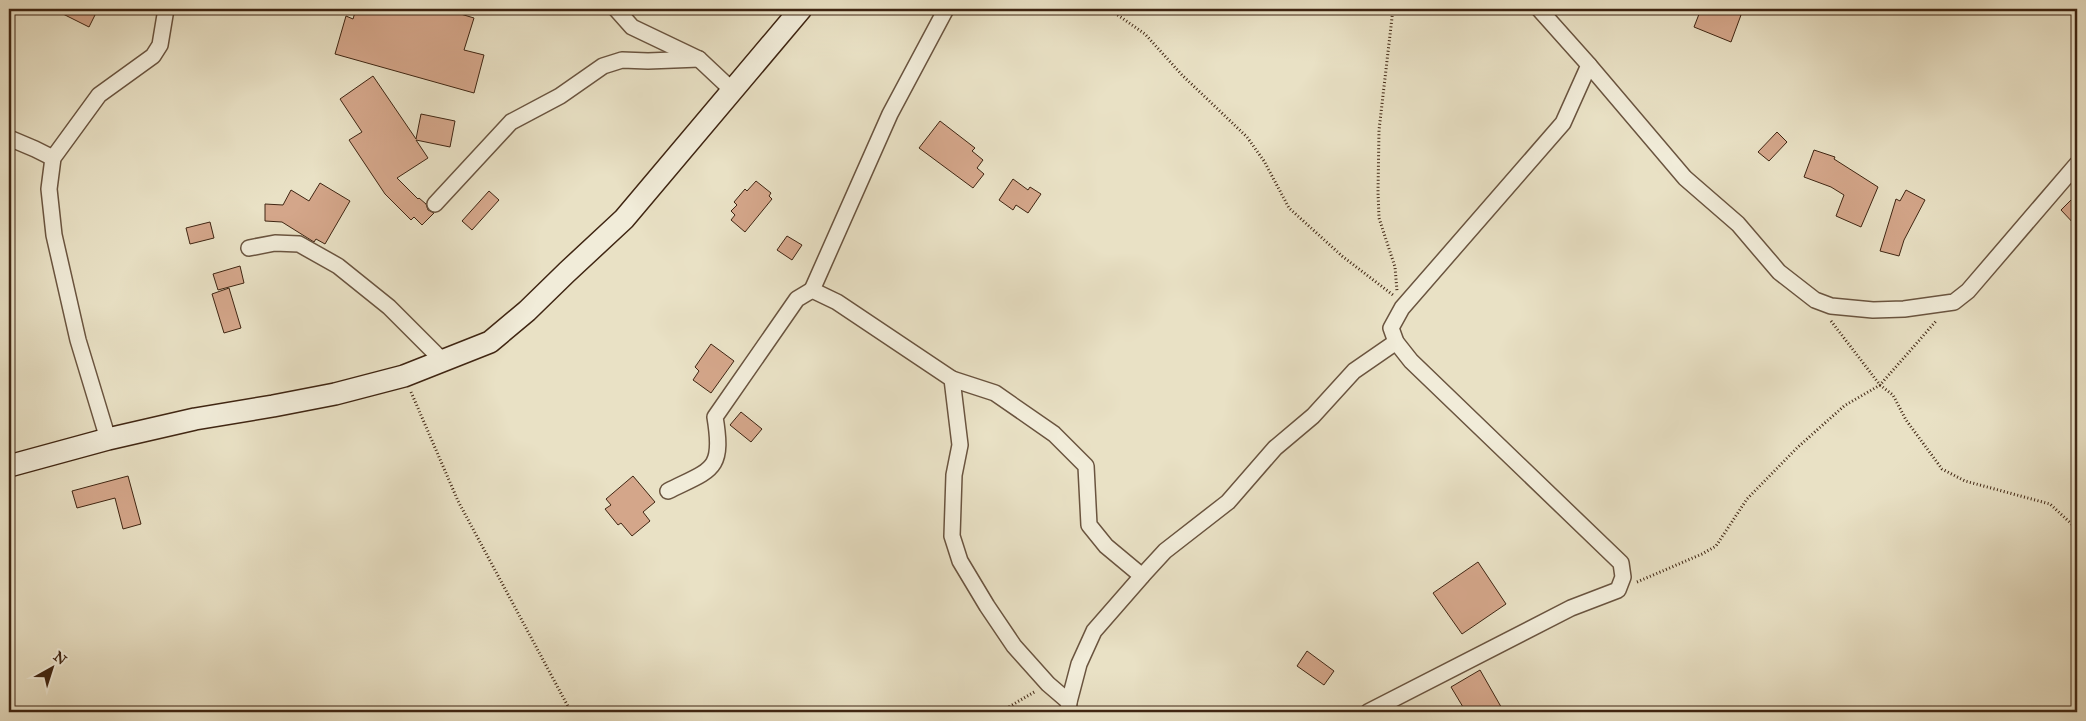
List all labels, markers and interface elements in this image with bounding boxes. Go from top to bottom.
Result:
north arrow [28,644,78,694]
text: N [50,648,70,669]

